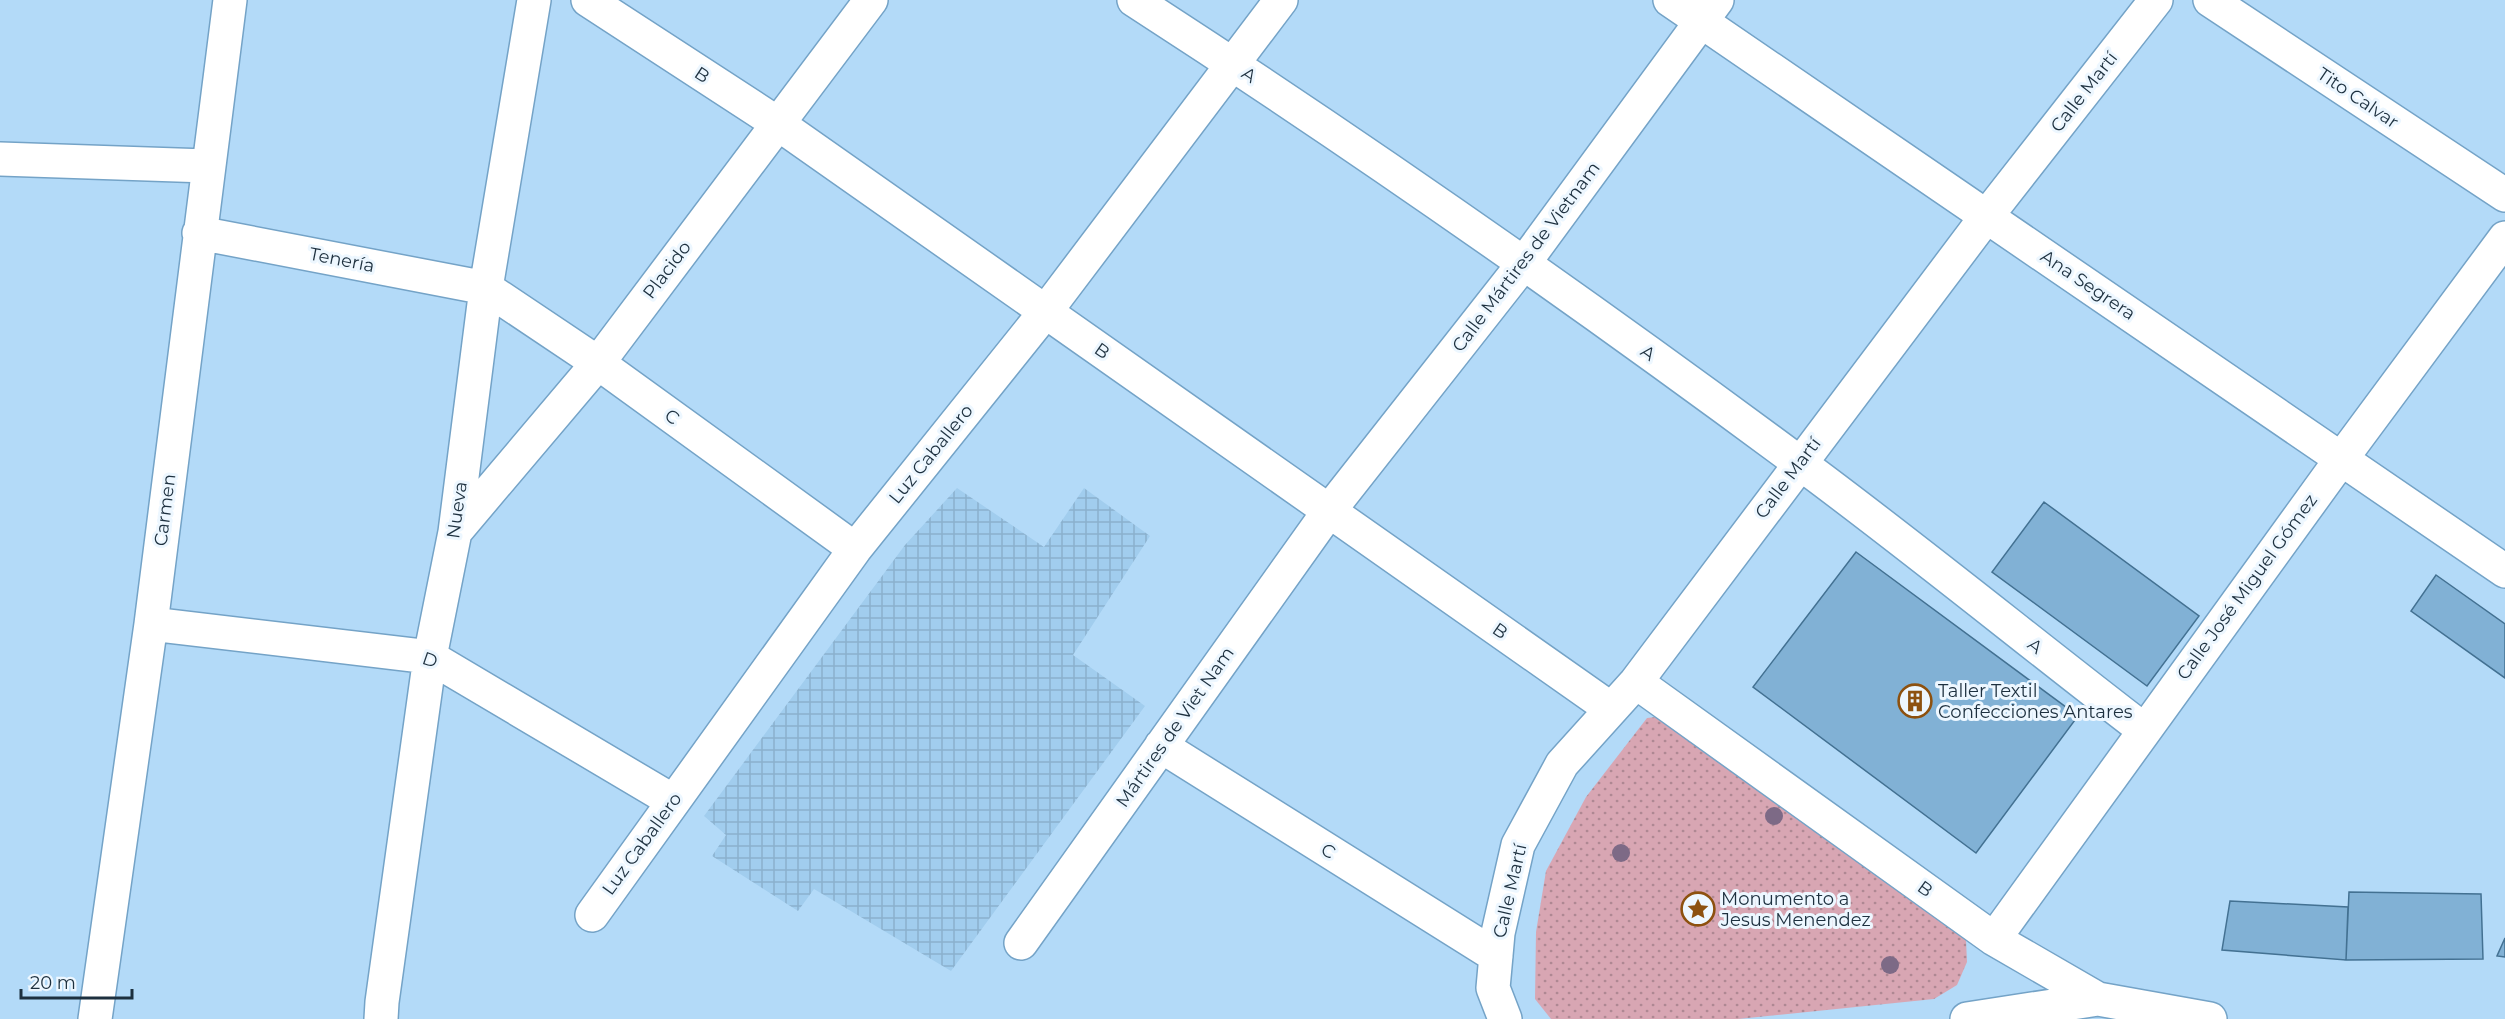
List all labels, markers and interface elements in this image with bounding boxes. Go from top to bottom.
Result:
street label: Calle Martí [2046,47,2123,137]
street label: B [690,62,714,88]
street label: A [1237,62,1261,88]
street label: Tito Calvar [2313,63,2403,133]
street label: Calle Mártires de Vietnam [1447,158,1605,356]
street label: Placido [638,237,696,303]
street label: Tenería [308,243,376,277]
street label: Ana Segrera [2036,245,2140,325]
street label: B [1090,338,1114,364]
street label: A [1636,340,1660,366]
street label: Luz Caballero [884,400,978,508]
street label: C [660,404,684,430]
street label: Calle Martí [1750,432,1826,523]
street label: Carmen [150,473,180,547]
street label: Nueva [442,480,472,540]
street label: Calle José Miguel Gómez [2172,490,2322,684]
street label: B [1488,618,1512,644]
street label: A [2023,633,2047,659]
street label: Mártires de Viet Nam [1111,642,1239,812]
street label: D [419,647,441,673]
place label: Taller Textil Confecciones Antares [1938,680,2133,723]
building icon: Taller Textil Confecciones Antares [1897,683,1933,719]
street label: Luz Caballero [597,788,687,900]
street label: C [1317,838,1339,864]
street label: Calle Martí [1488,841,1532,940]
street label: B [1913,876,1937,902]
place label: Monumento a Jesus Menendez [1720,888,1871,931]
place icon: Monumento a Jesus Menendez [1680,891,1716,927]
scale bar [21,962,132,1000]
text: 20 m [30,972,76,994]

